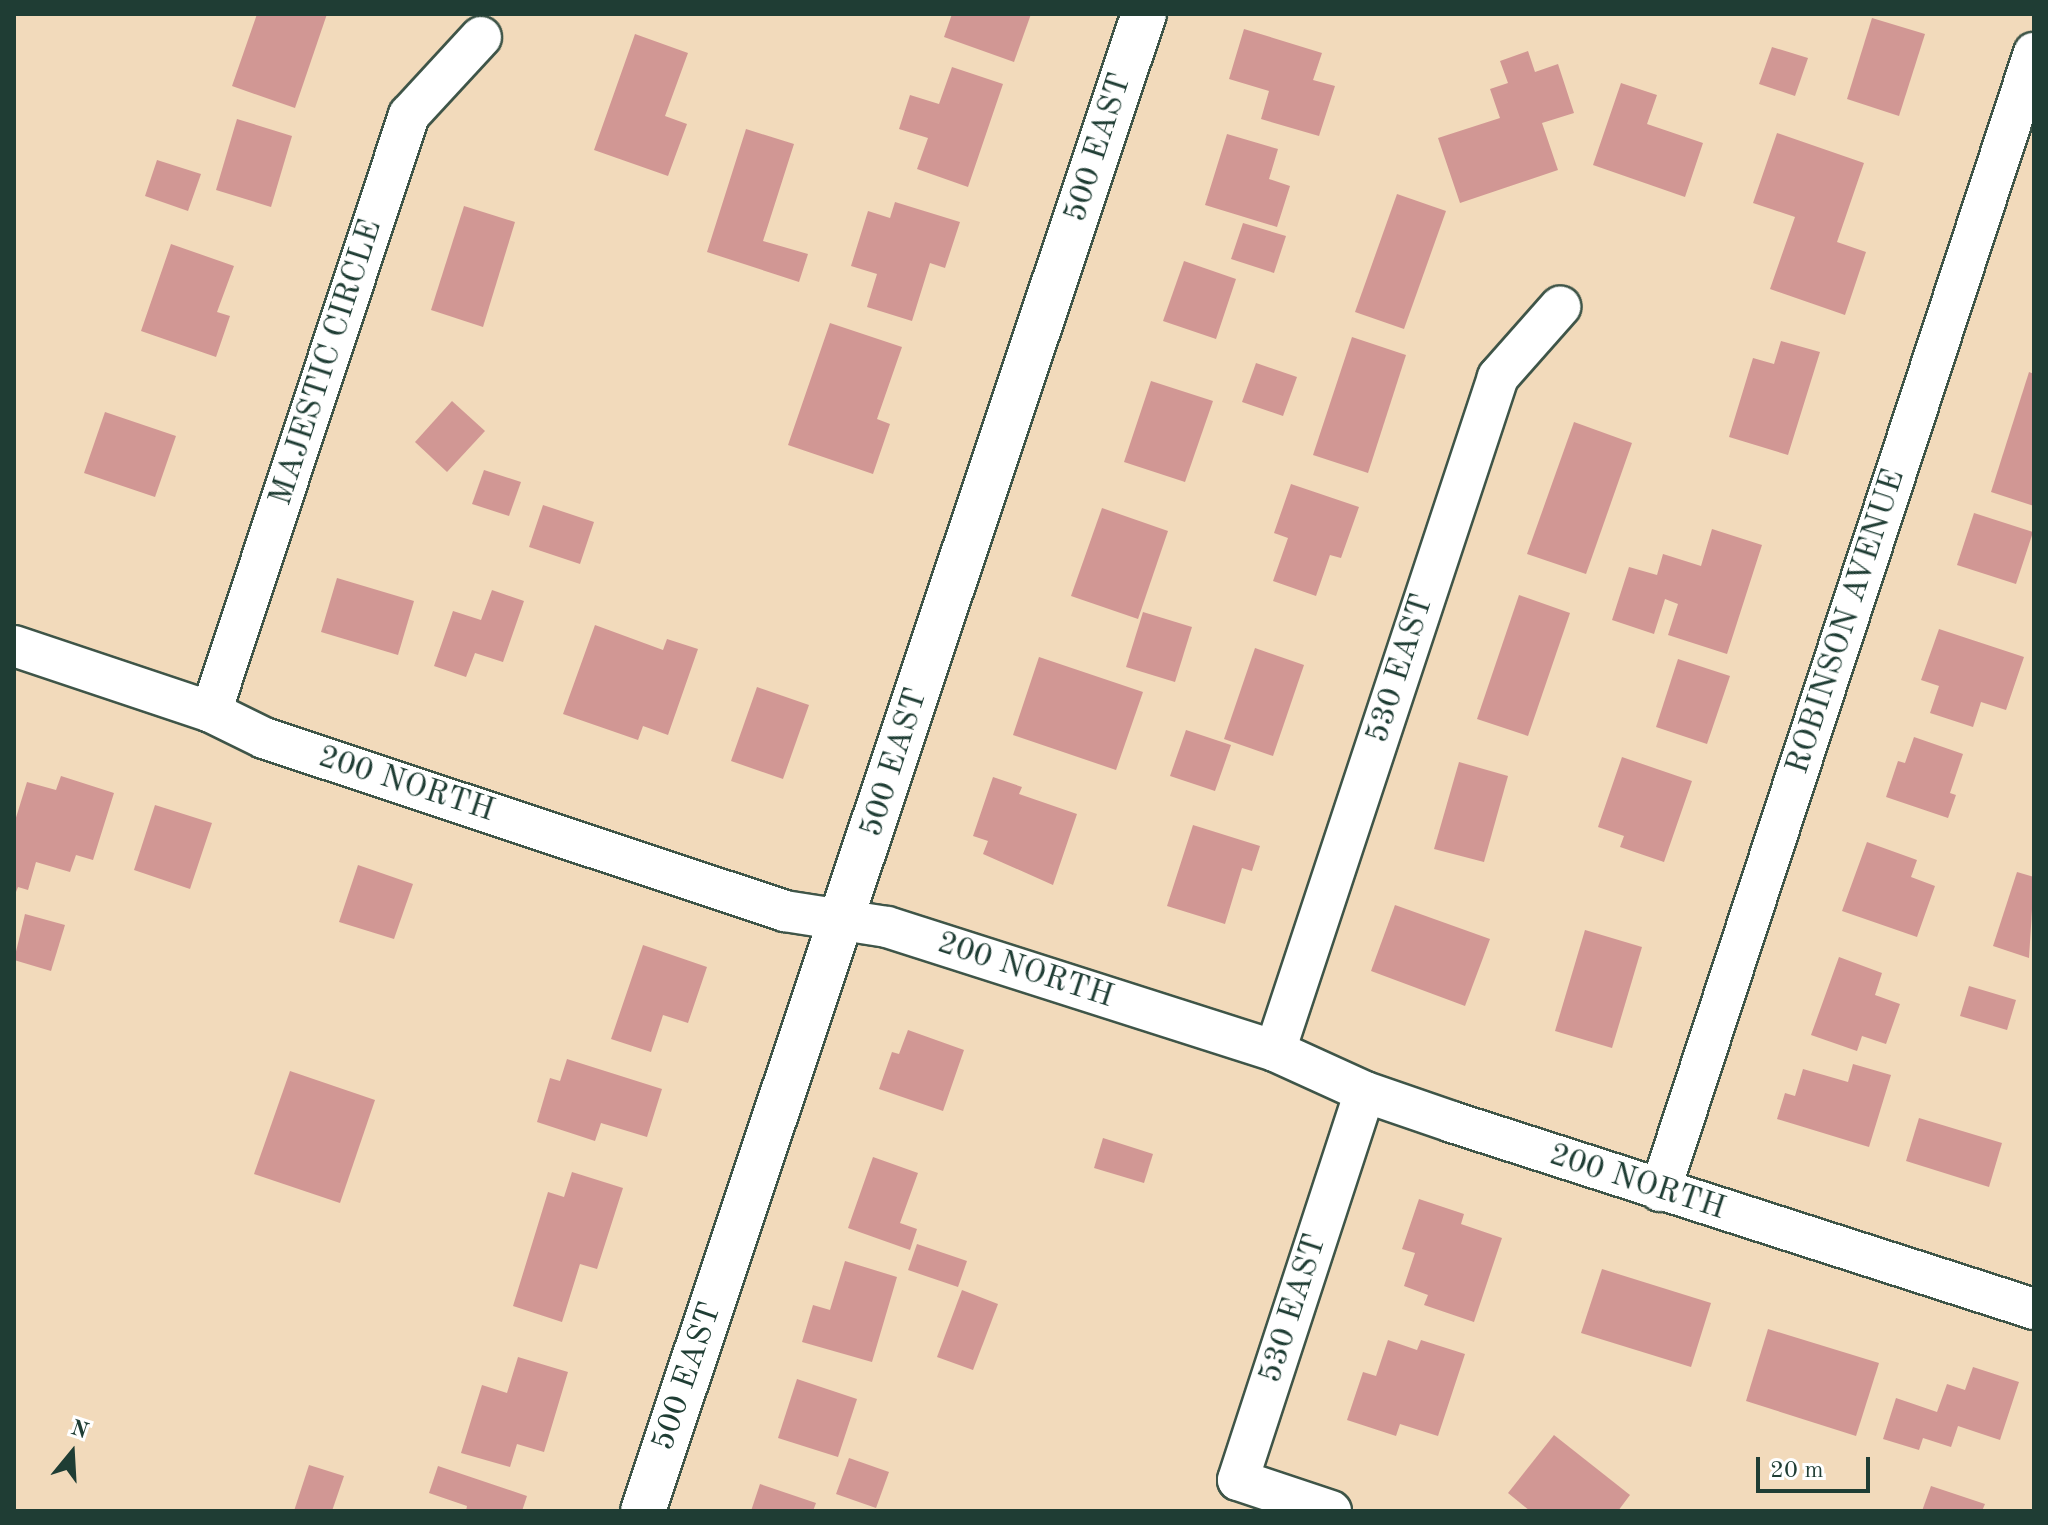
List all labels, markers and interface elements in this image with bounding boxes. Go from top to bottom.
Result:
street label: 500 EAST [1057,69,1141,227]
street label: MAJESTIC CIRCLE [263,215,391,511]
street label: ROBINSON AVENUE [1780,465,1914,779]
street label: 530 EAST [1359,590,1443,748]
street label: 500 EAST [853,684,937,842]
street label: 200 NORTH [313,739,499,831]
street label: 200 NORTH [932,925,1118,1017]
street label: 200 NORTH [1544,1137,1730,1229]
street label: 530 EAST [1252,1230,1336,1388]
street label: 500 EAST [645,1298,731,1456]
north arrow [32,1413,112,1493]
text: N [68,1417,91,1443]
scale bar [1760,1441,1874,1491]
text: 20 m [1770,1459,1824,1483]

